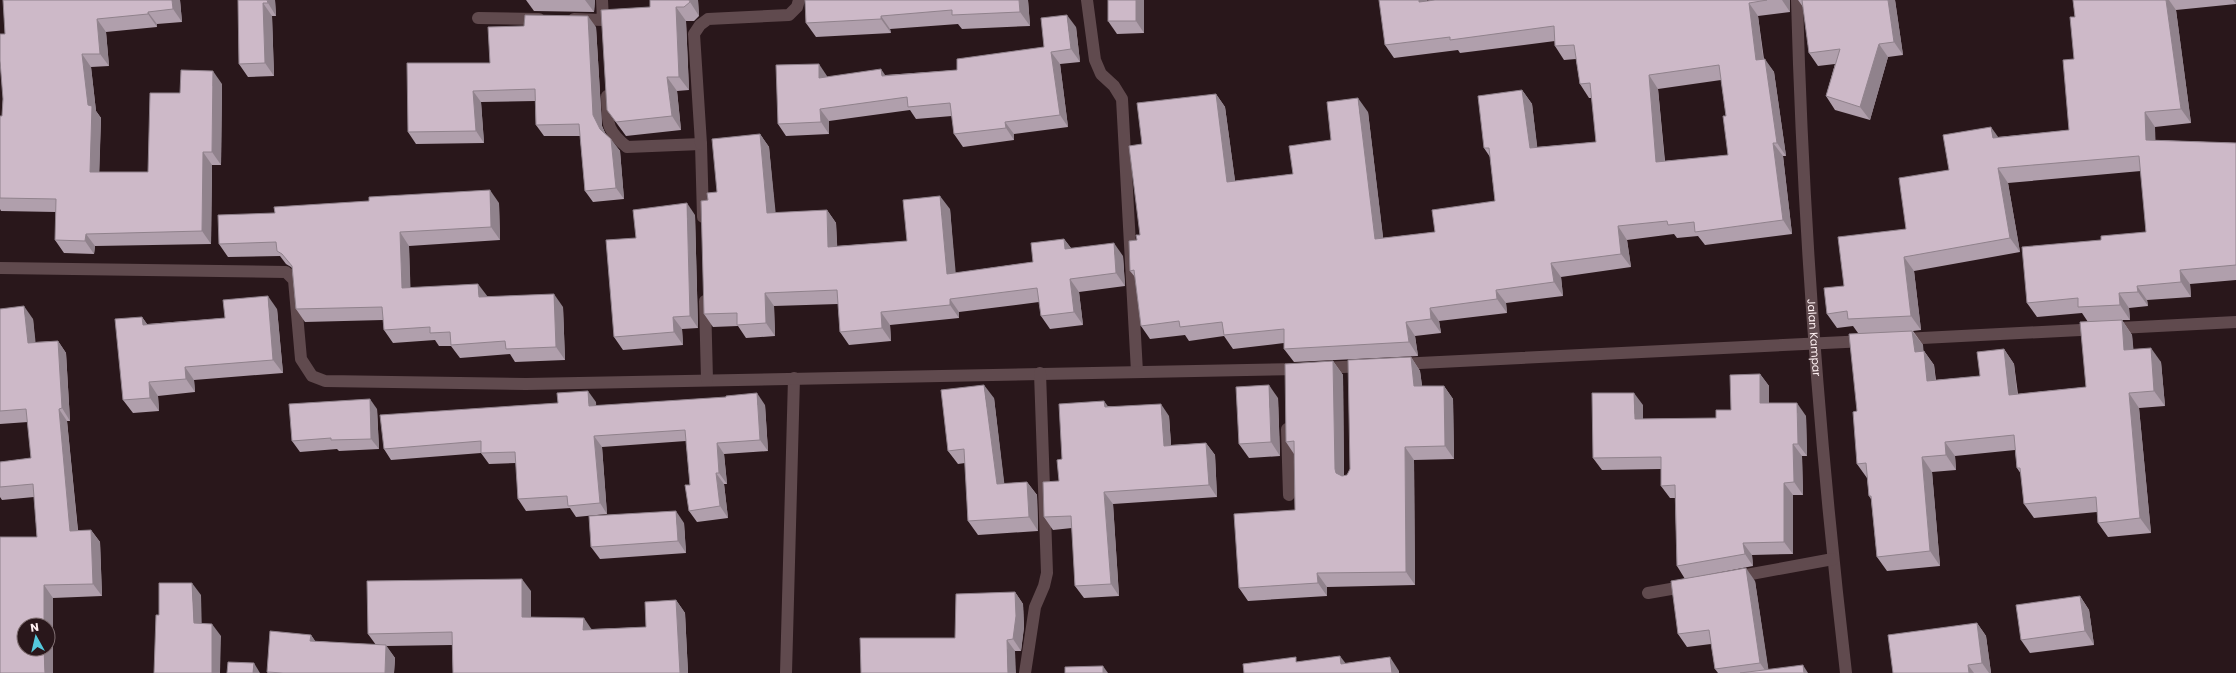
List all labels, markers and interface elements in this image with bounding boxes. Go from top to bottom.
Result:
street label: Jalan Kampar [1803,298,1825,377]
north arrow [16,617,56,657]
text: N [29,619,40,636]

